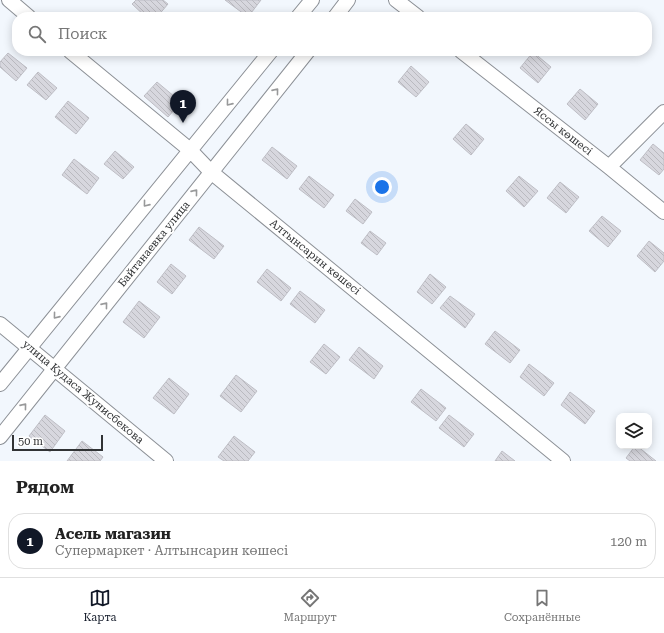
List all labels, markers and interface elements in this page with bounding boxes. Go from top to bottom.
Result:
search box [12,12,652,56]
icon: search [26,23,48,45]
text: Поиск [58,25,107,43]
one-way arrow [272,88,279,95]
pin: 1 [170,90,196,123]
one-way arrow [226,98,233,106]
street label: Яссы көшесі [531,104,595,158]
your location [372,177,392,197]
one-way arrow [191,190,198,197]
street label: Байтанаевка улица [115,198,193,290]
one-way arrow [144,199,151,206]
street label: Алтынсарин көшесі [267,216,363,298]
one-way arrow [101,302,108,309]
one-way arrow [53,311,60,318]
street label: улица Кудаса Жунисбекова [20,337,146,447]
one-way arrow [20,404,27,411]
map controls [616,413,652,449]
button: layers [616,413,652,449]
scale bar [12,433,103,452]
text: 50 m [18,435,43,448]
text: Рядом [16,477,74,497]
text: Асель магазин [55,525,171,543]
text: 1 [26,534,34,549]
text: 120 m [610,534,647,549]
text: Супермаркет · Алтынсарин көшесі [55,543,288,558]
tab: Карта [84,587,116,624]
tab: Маршрут [284,587,337,624]
tab: Сохранённые [504,587,580,624]

